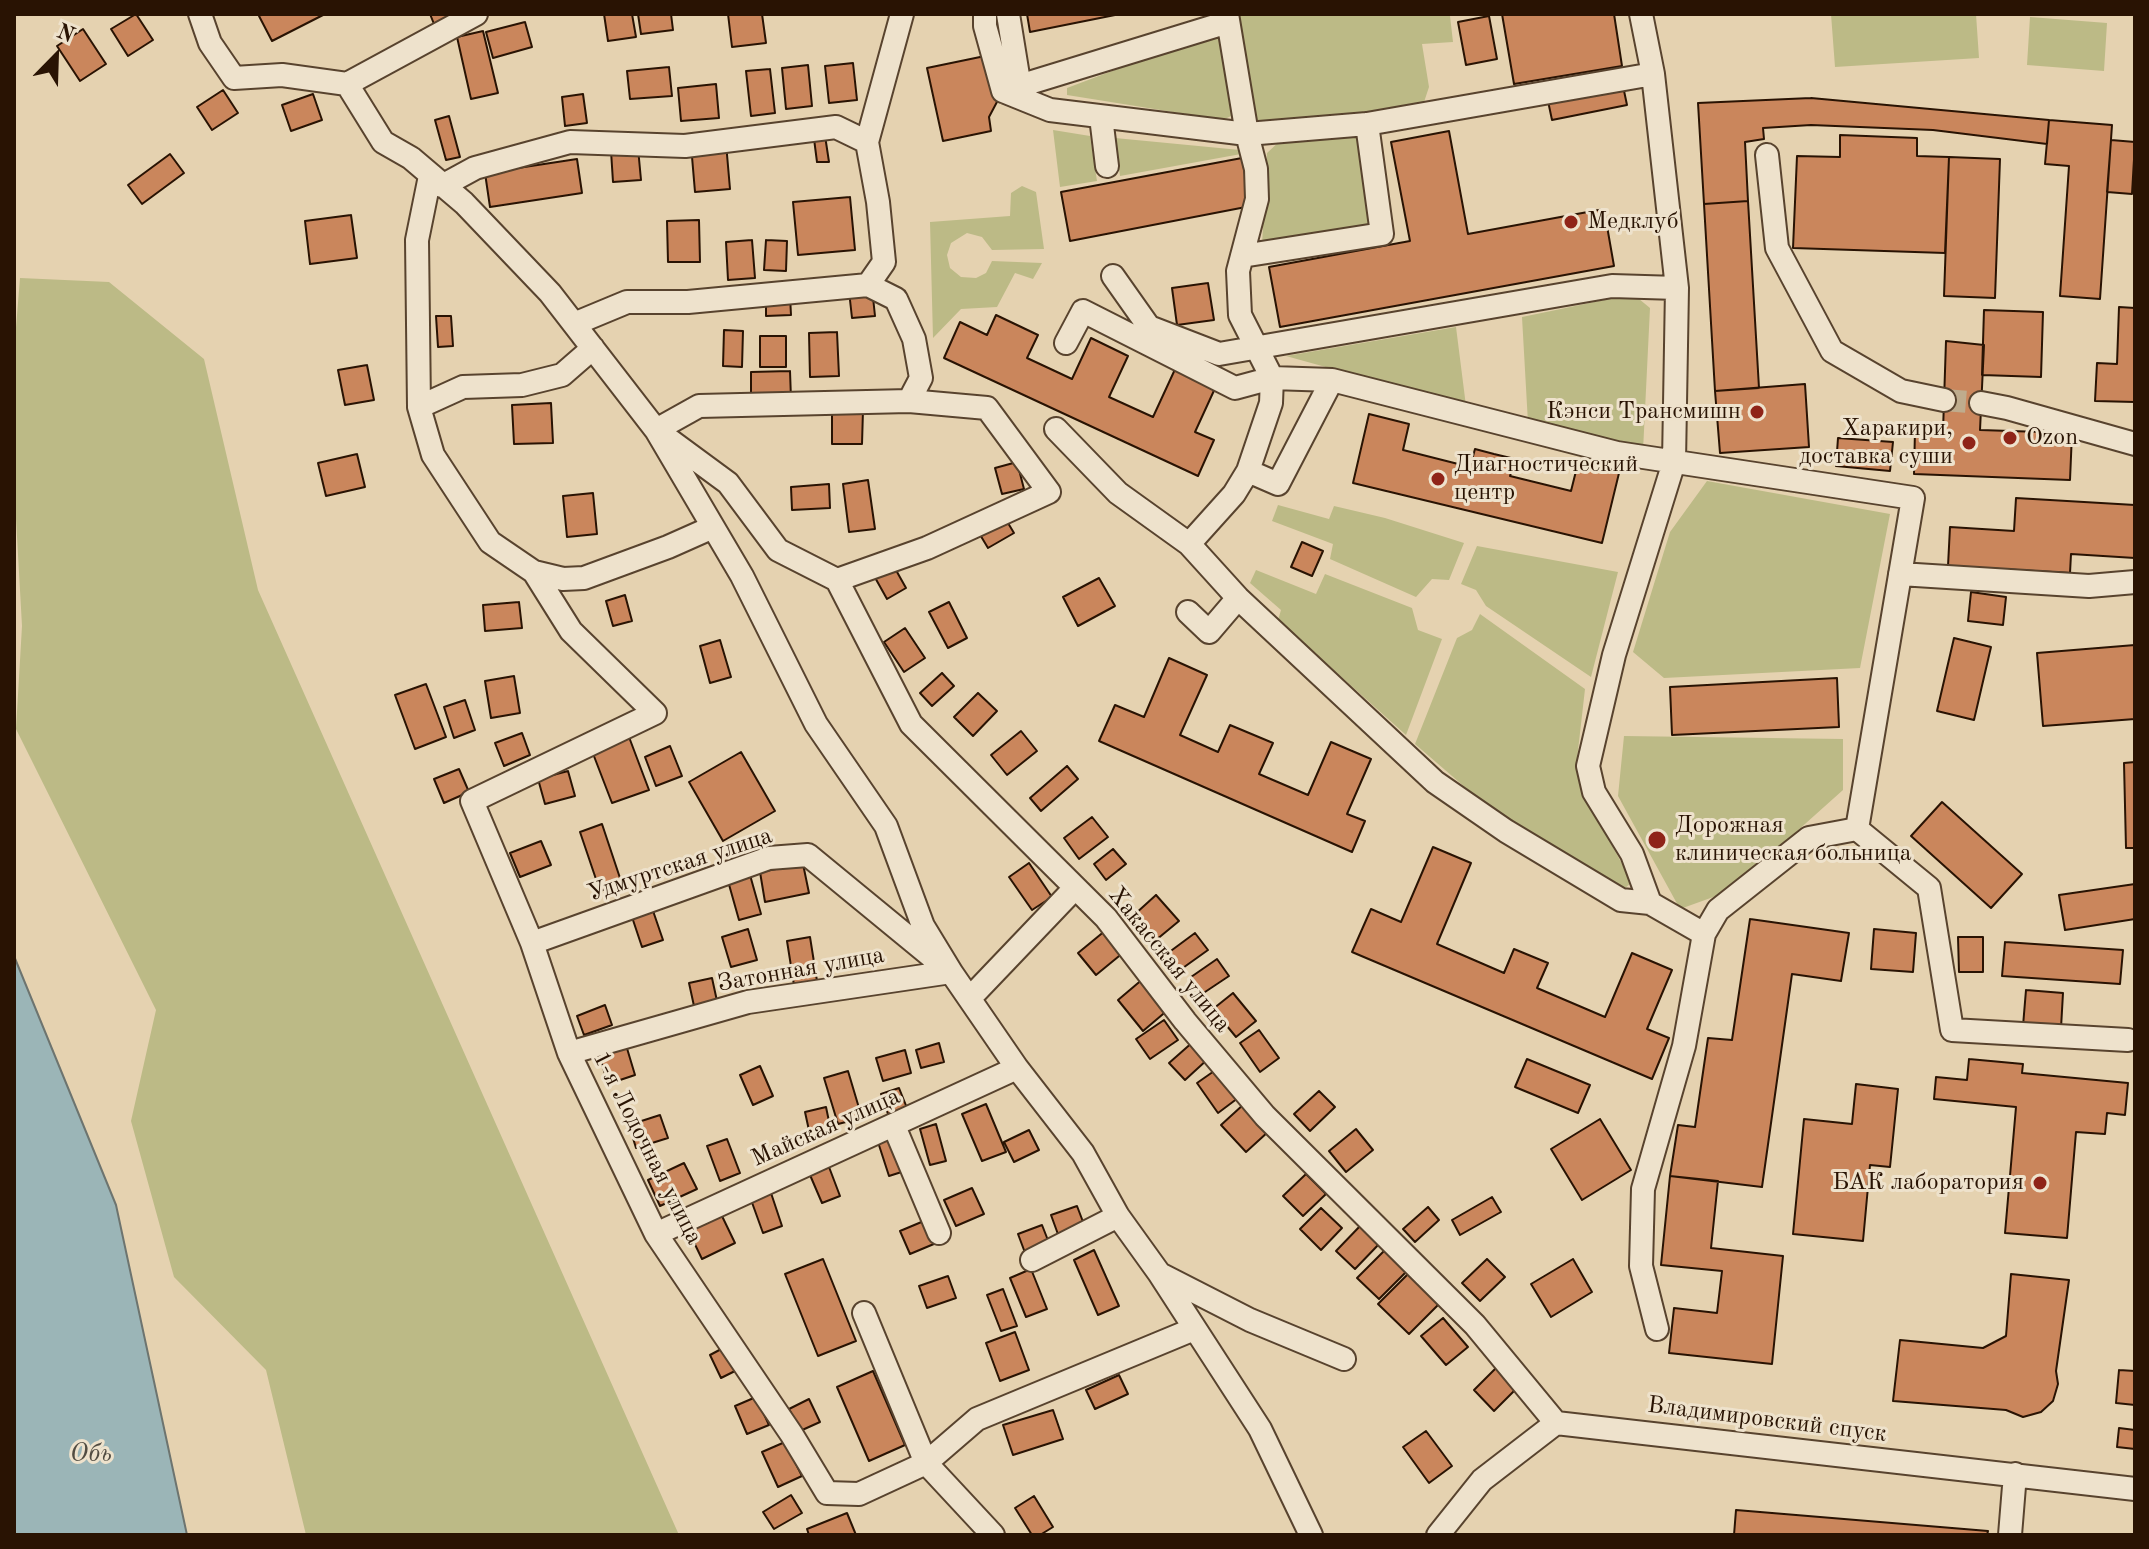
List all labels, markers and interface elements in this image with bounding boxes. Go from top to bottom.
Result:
north arrow [16,16,96,96]
text: N [53,20,77,47]
place label: Медклуб [1587,208,1679,236]
marker: Медклуб [1562,213,1580,231]
place label: Кэнси Трансмишн [1546,398,1741,426]
marker: Кэнси Трансмишн [1748,403,1766,421]
place label: Харакири, доставка суши [1799,415,1953,471]
place label: Ozon [2026,424,2078,452]
marker: Ozon [2001,429,2019,447]
marker: Харакири, доставка суши [1960,434,1978,452]
place label: Диагностический центр [1454,451,1638,507]
marker: Диагностический центр [1429,470,1447,488]
place label: Дорожная клиническая больница [1675,812,1912,868]
street label: Удмуртская улица [584,822,776,908]
marker: Дорожная клиническая больница [1646,829,1668,851]
street label: Хакасская улица [1101,881,1237,1039]
street label: Затонная улица [715,941,887,999]
street label: 1-я Лодочная улица [586,1046,708,1250]
street label: Майская улица [747,1082,905,1174]
place label: БАК лаборатория [1832,1169,2024,1197]
marker: БАК лаборатория [2031,1174,2049,1192]
street label: Владимировский спуск [1646,1391,1888,1449]
water label: Обь [70,1438,112,1470]

